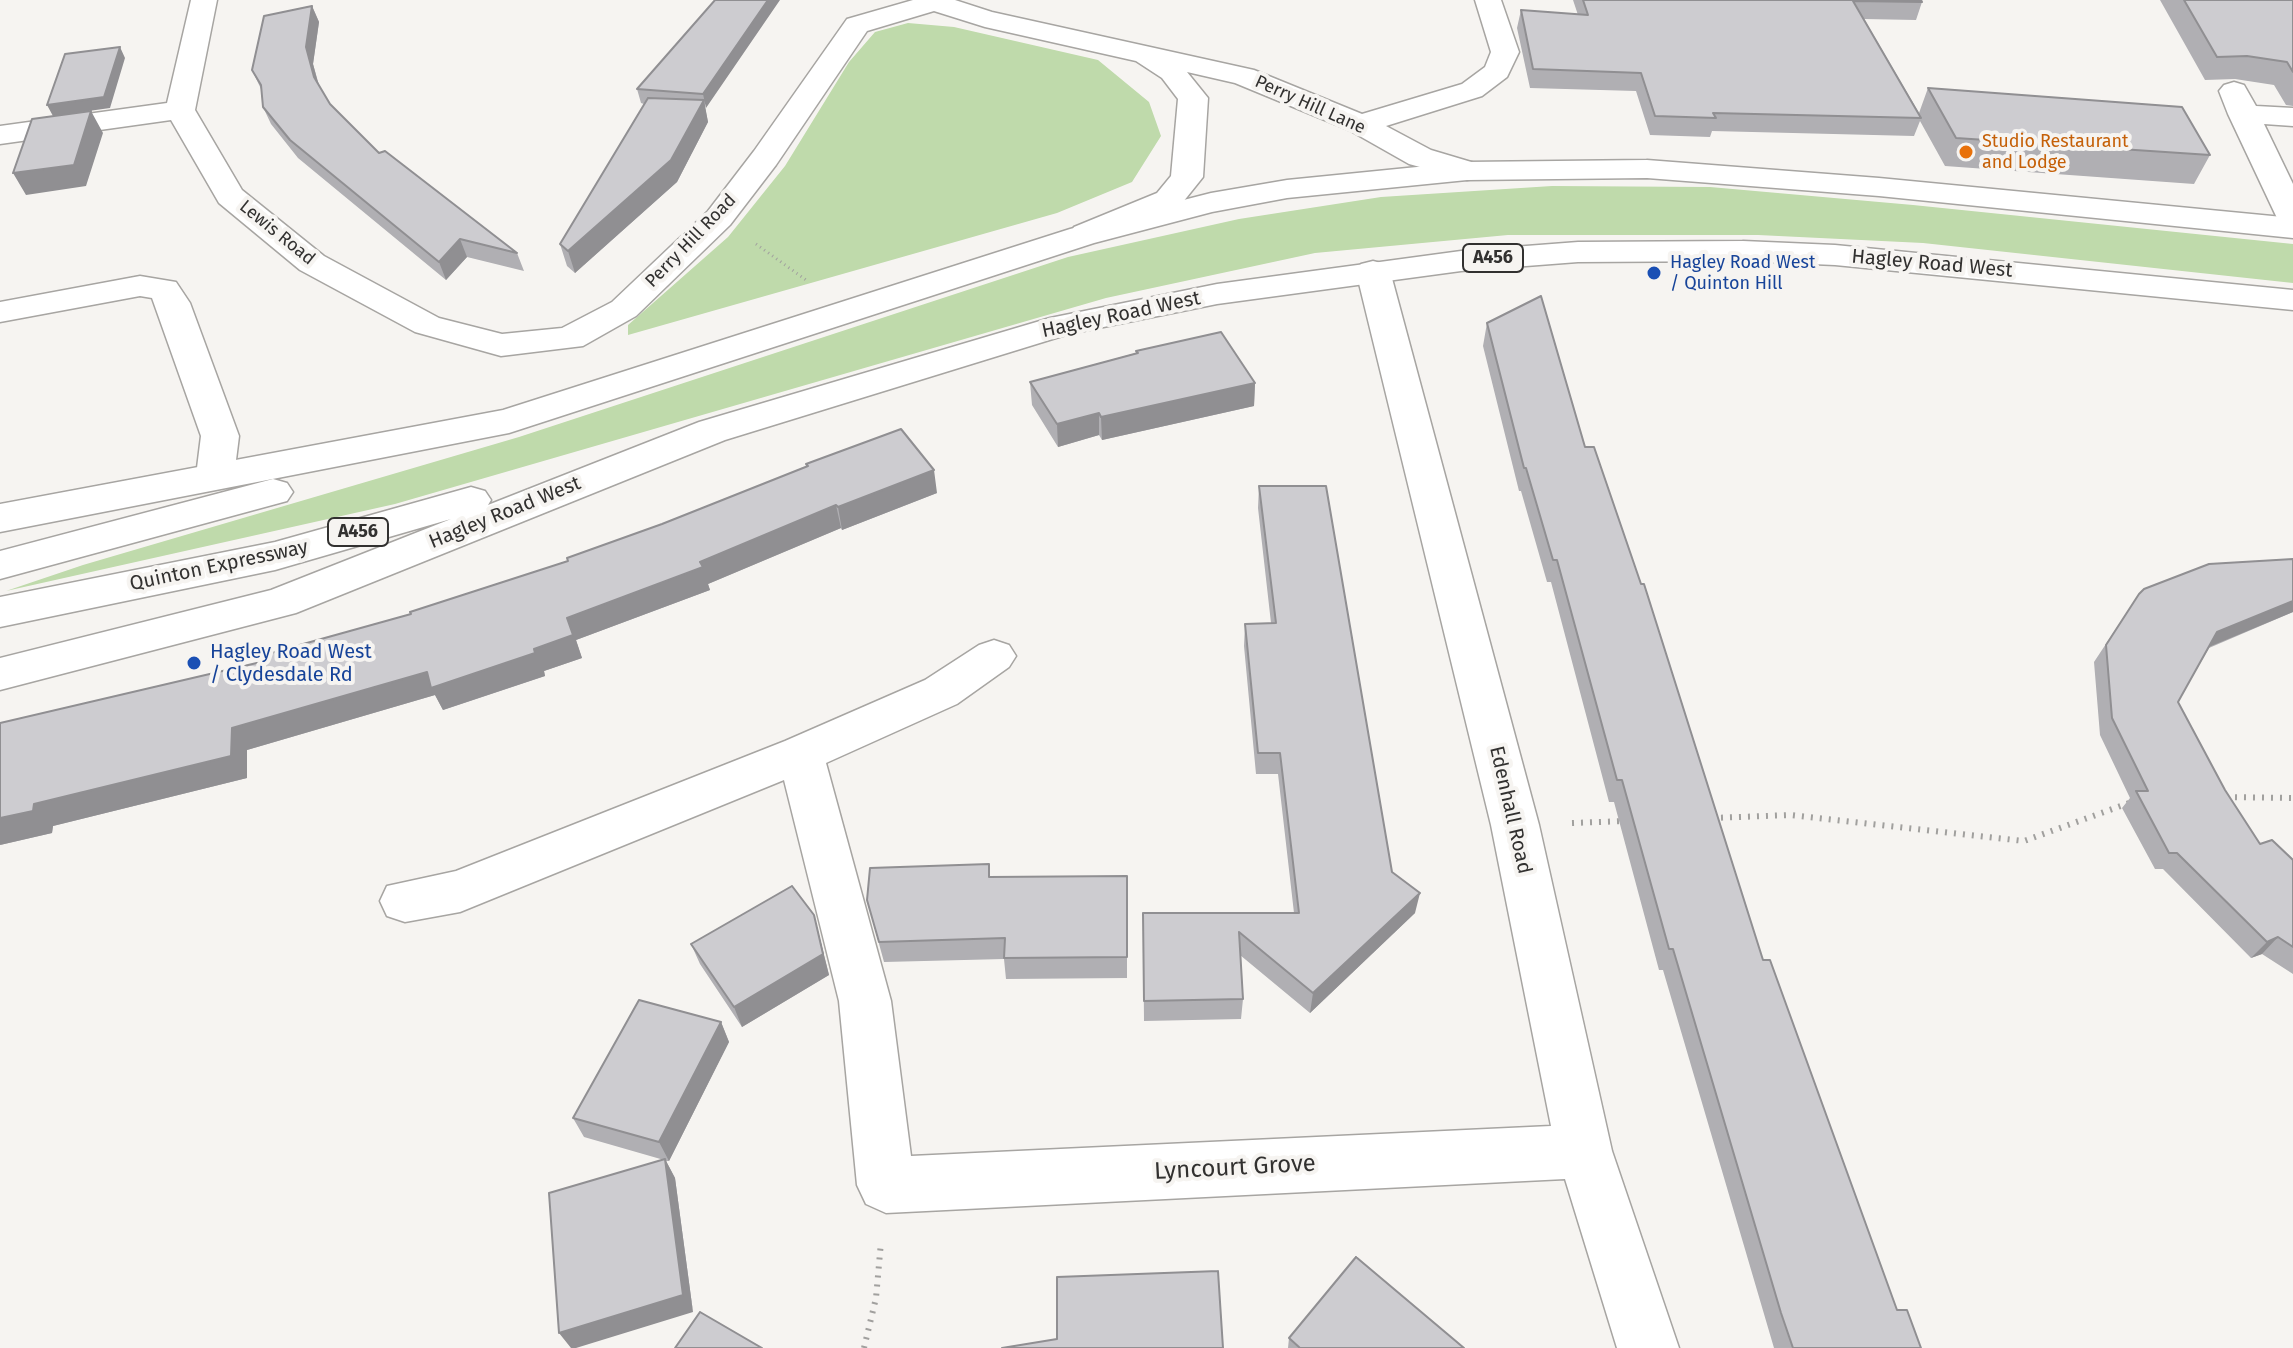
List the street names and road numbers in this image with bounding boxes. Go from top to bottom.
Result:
street label: Perry Hill Lane [1251,71,1369,139]
street label: Perry Hill Road [641,190,741,292]
street label: Lewis Road [235,196,319,270]
road number: A456 [1463,244,1523,272]
street label: Hagley Road West [1850,245,2014,283]
street label: Hagley Road West [1039,286,1203,344]
street label: Hagley Road West [426,472,584,554]
road number: A456 [328,518,388,546]
street label: Quinton Expressway [128,535,310,597]
street label: Edenhall Road [1484,744,1536,876]
street label: Lyncourt Grove [1153,1149,1317,1187]

